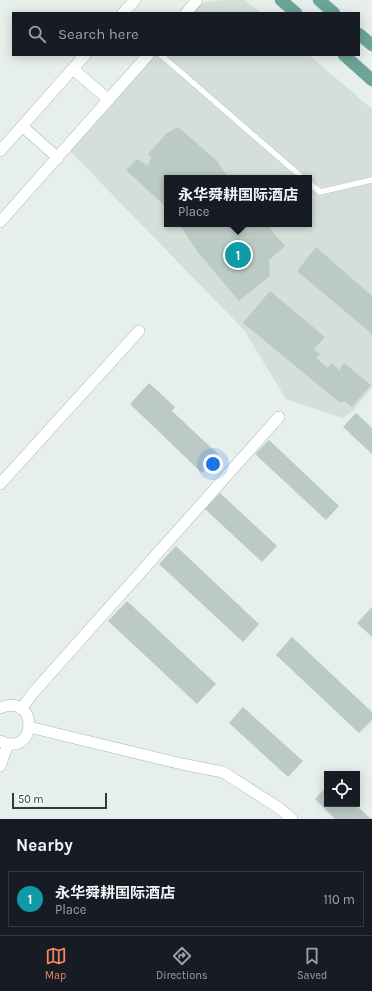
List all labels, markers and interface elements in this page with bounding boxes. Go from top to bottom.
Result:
search box [12,12,360,56]
icon: search [26,23,48,45]
text: Search here [58,25,139,43]
popup [164,175,312,227]
text: 永华舜耕国际酒店 [178,186,298,204]
text: Place [178,204,209,219]
pin: 1 [225,240,251,270]
your location [203,454,223,474]
map controls [324,771,360,807]
button: locate [324,771,360,807]
scale bar [12,791,107,810]
text: 50 m [18,793,44,806]
text: Nearby [16,835,73,855]
text: 永华舜耕国际酒店 [55,884,175,902]
text: 1 [28,892,32,907]
text: 110 m [323,892,355,907]
text: Place [55,902,86,917]
tab: Map [45,945,67,982]
tab: Directions [156,945,208,982]
tab: Saved [297,945,327,982]

